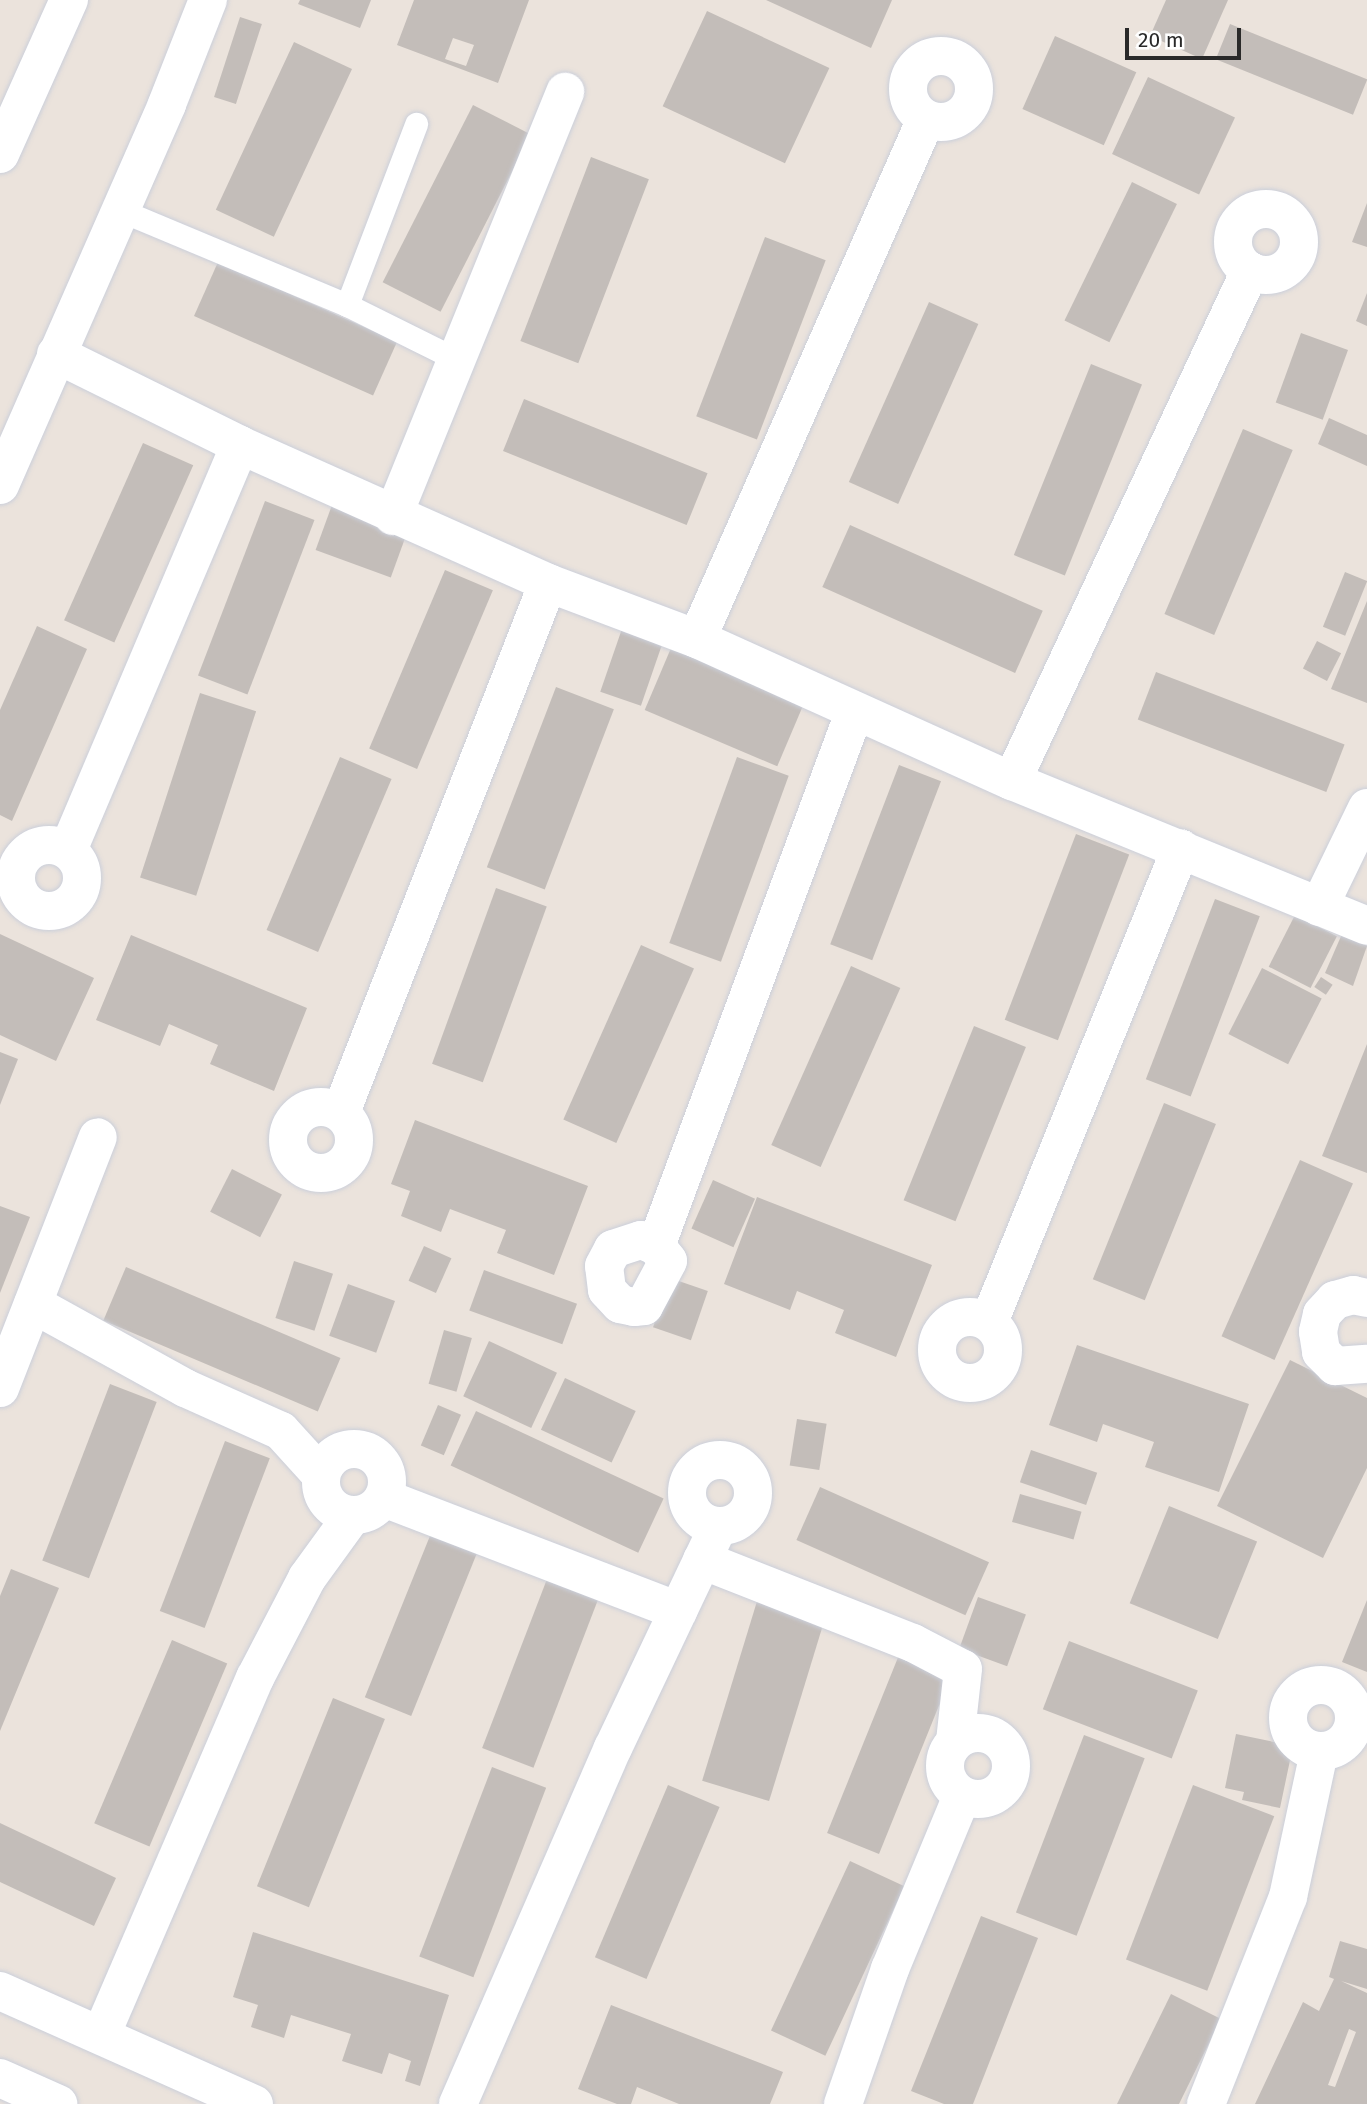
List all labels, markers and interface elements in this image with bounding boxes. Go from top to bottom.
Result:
scale bar [1129,14,1244,58]
text: 20 m [1138,27,1184,53]

